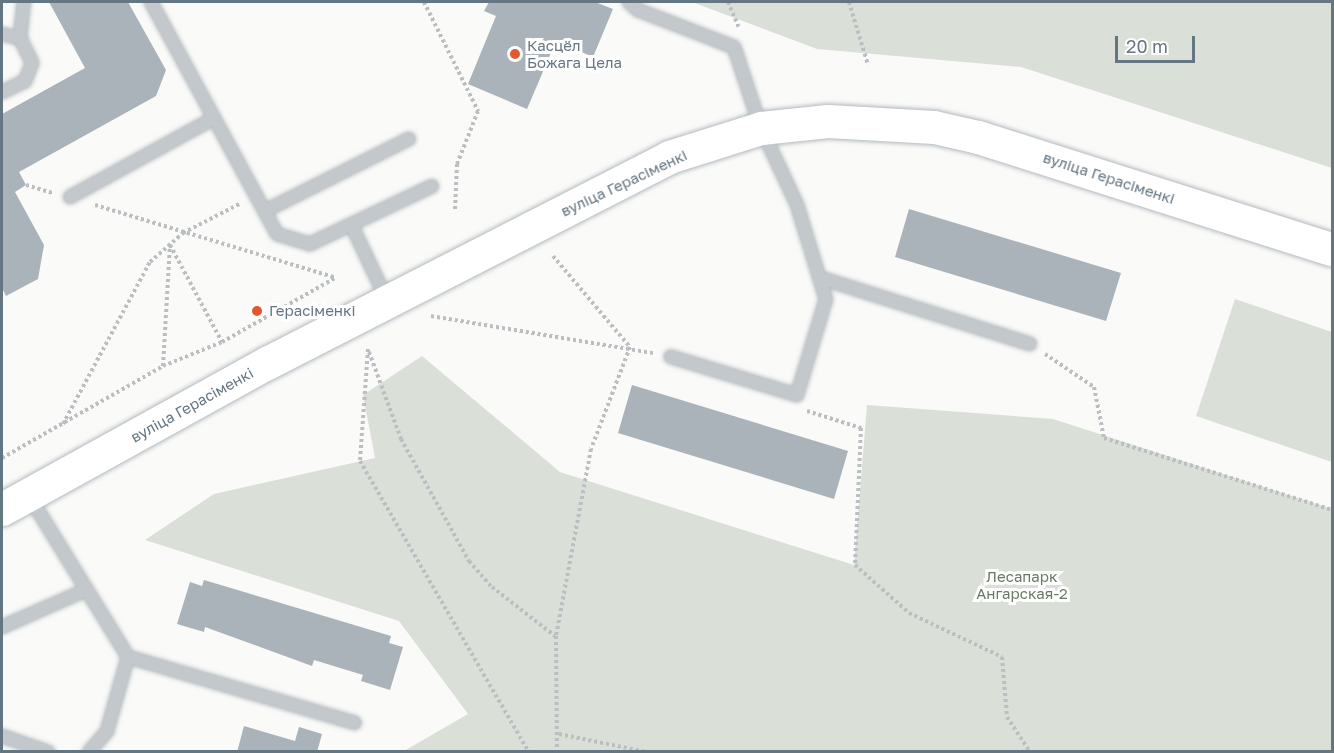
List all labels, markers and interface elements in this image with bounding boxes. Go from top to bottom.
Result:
scale bar [1118,24,1198,62]
text: 20 m [1126,35,1168,57]
place label: Касцёл Божага Цела [527,36,622,71]
marker: Касцёл Божага Цела [508,47,522,61]
street label: вуліца Герасіменкі [558,146,690,220]
street label: вуліца Герасіменкі [1041,148,1177,208]
place label: Герасіменкі [269,302,356,320]
marker: Герасіменкі [250,304,264,318]
street label: вуліца Герасіменкі [128,364,256,446]
park label: Лесапарк Ангарская-2 [976,567,1068,602]

